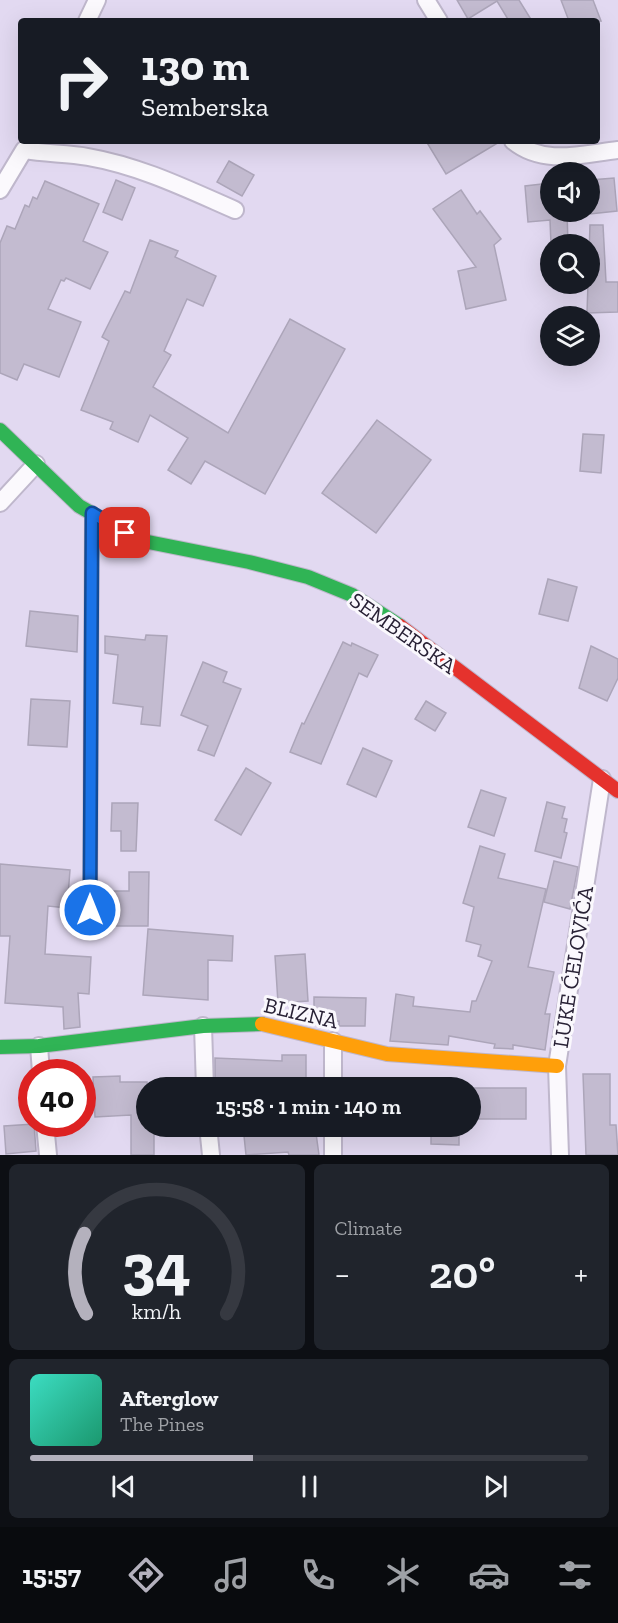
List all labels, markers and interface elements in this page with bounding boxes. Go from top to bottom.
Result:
text: 130 m [141,40,249,91]
icon: right [42,42,120,120]
text: Semberska [141,91,269,123]
map controls [540,162,600,366]
button: sound [540,162,600,222]
button: search [540,234,600,294]
button: layers [540,306,600,366]
pin [99,507,150,558]
icon: arrive [108,516,141,549]
street label: SEMBERSKA [344,586,462,680]
position arrow [58,878,122,942]
street label: LUKE ĆELOVIĆA [547,883,599,1050]
street label: BLIZNA [261,991,341,1035]
speed limit sign: 40 [18,1059,96,1137]
text: 15:58 · 1 min · 140 m [216,1093,401,1120]
text: Climate [335,1216,402,1240]
text: 34 [122,1229,191,1304]
text: 20° [429,1246,495,1300]
text: − [335,1254,350,1293]
text: + [574,1254,588,1293]
text: km/h [132,1299,181,1324]
text: Afterglow [120,1385,218,1412]
text: The Pines [120,1412,204,1436]
icon: previous [107,1470,140,1503]
icon: pause [293,1470,326,1503]
icon: next [479,1470,512,1503]
icon: directions [125,1554,167,1596]
icon: music [211,1554,253,1596]
icon: phone [297,1554,339,1596]
icon: climate [382,1554,424,1596]
icon: car [468,1554,510,1596]
icon: filters [554,1554,596,1596]
text: 15:57 [22,1559,81,1591]

